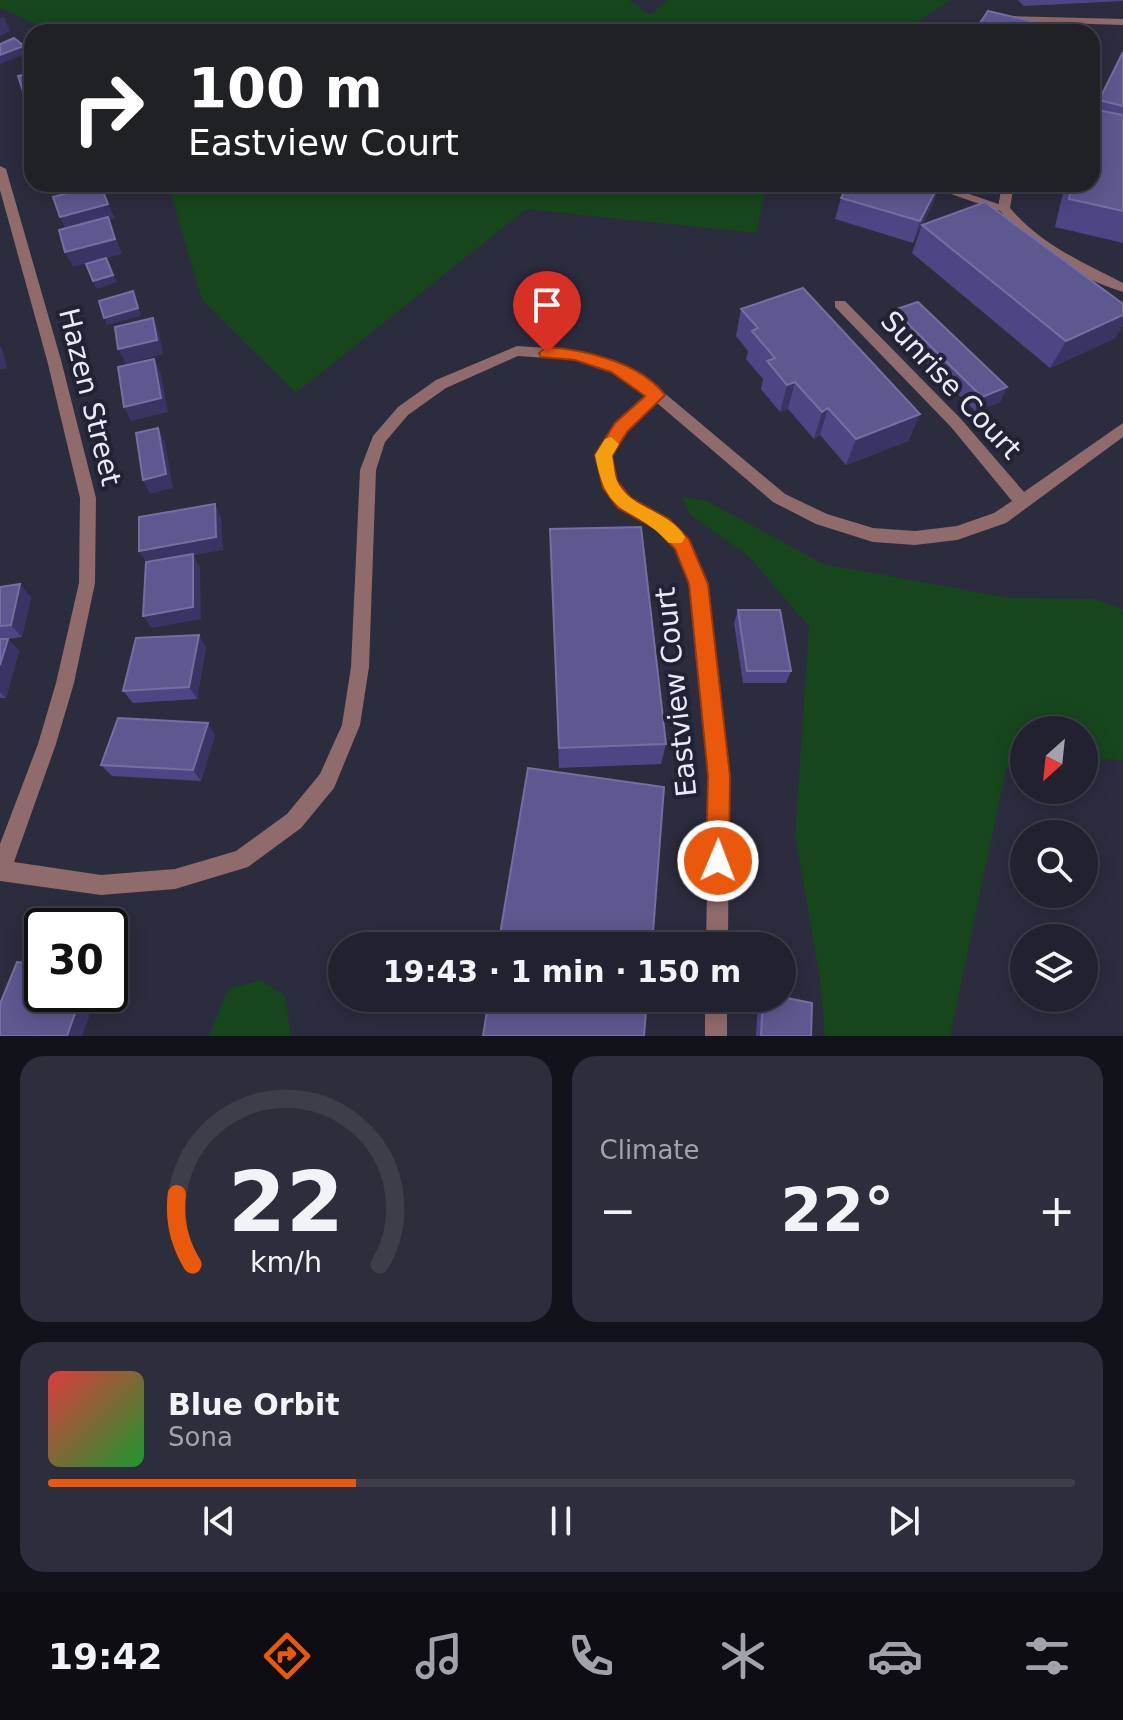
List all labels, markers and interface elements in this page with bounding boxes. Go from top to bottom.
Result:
text: 100 m [188,55,383,120]
icon: right [56,56,160,160]
text: Eastview Court [188,122,459,163]
pin [513,271,581,353]
icon: arrive [525,283,569,327]
street label: Sunrise Court [874,304,1028,466]
street label: Hazen Street [52,305,128,489]
street label: Eastview Court [649,585,703,799]
north arrow [1010,716,1098,804]
map controls [1010,716,1098,1012]
position arrow [676,819,760,903]
button: search [1010,820,1098,908]
speed limit sign: 30 [24,908,128,1012]
button: layers [1010,924,1098,1012]
text: 19:43 · 1 min · 150 m [383,954,741,989]
text: Climate [600,1135,700,1165]
text: 22 [228,1154,344,1251]
text: 22° [781,1175,894,1245]
text: − [600,1185,636,1236]
text: + [1038,1185,1075,1236]
text: km/h [250,1245,322,1279]
text: Blue Orbit [168,1387,340,1422]
text: Sona [168,1422,233,1452]
icon: previous [197,1499,241,1543]
icon: pause [539,1499,583,1543]
icon: next [882,1499,926,1543]
icon: directions [259,1628,315,1684]
icon: music [411,1628,467,1684]
icon: phone [563,1628,619,1684]
icon: climate [715,1628,771,1684]
icon: car [867,1628,923,1684]
icon: filters [1019,1628,1075,1684]
text: 19:42 [48,1636,163,1677]

